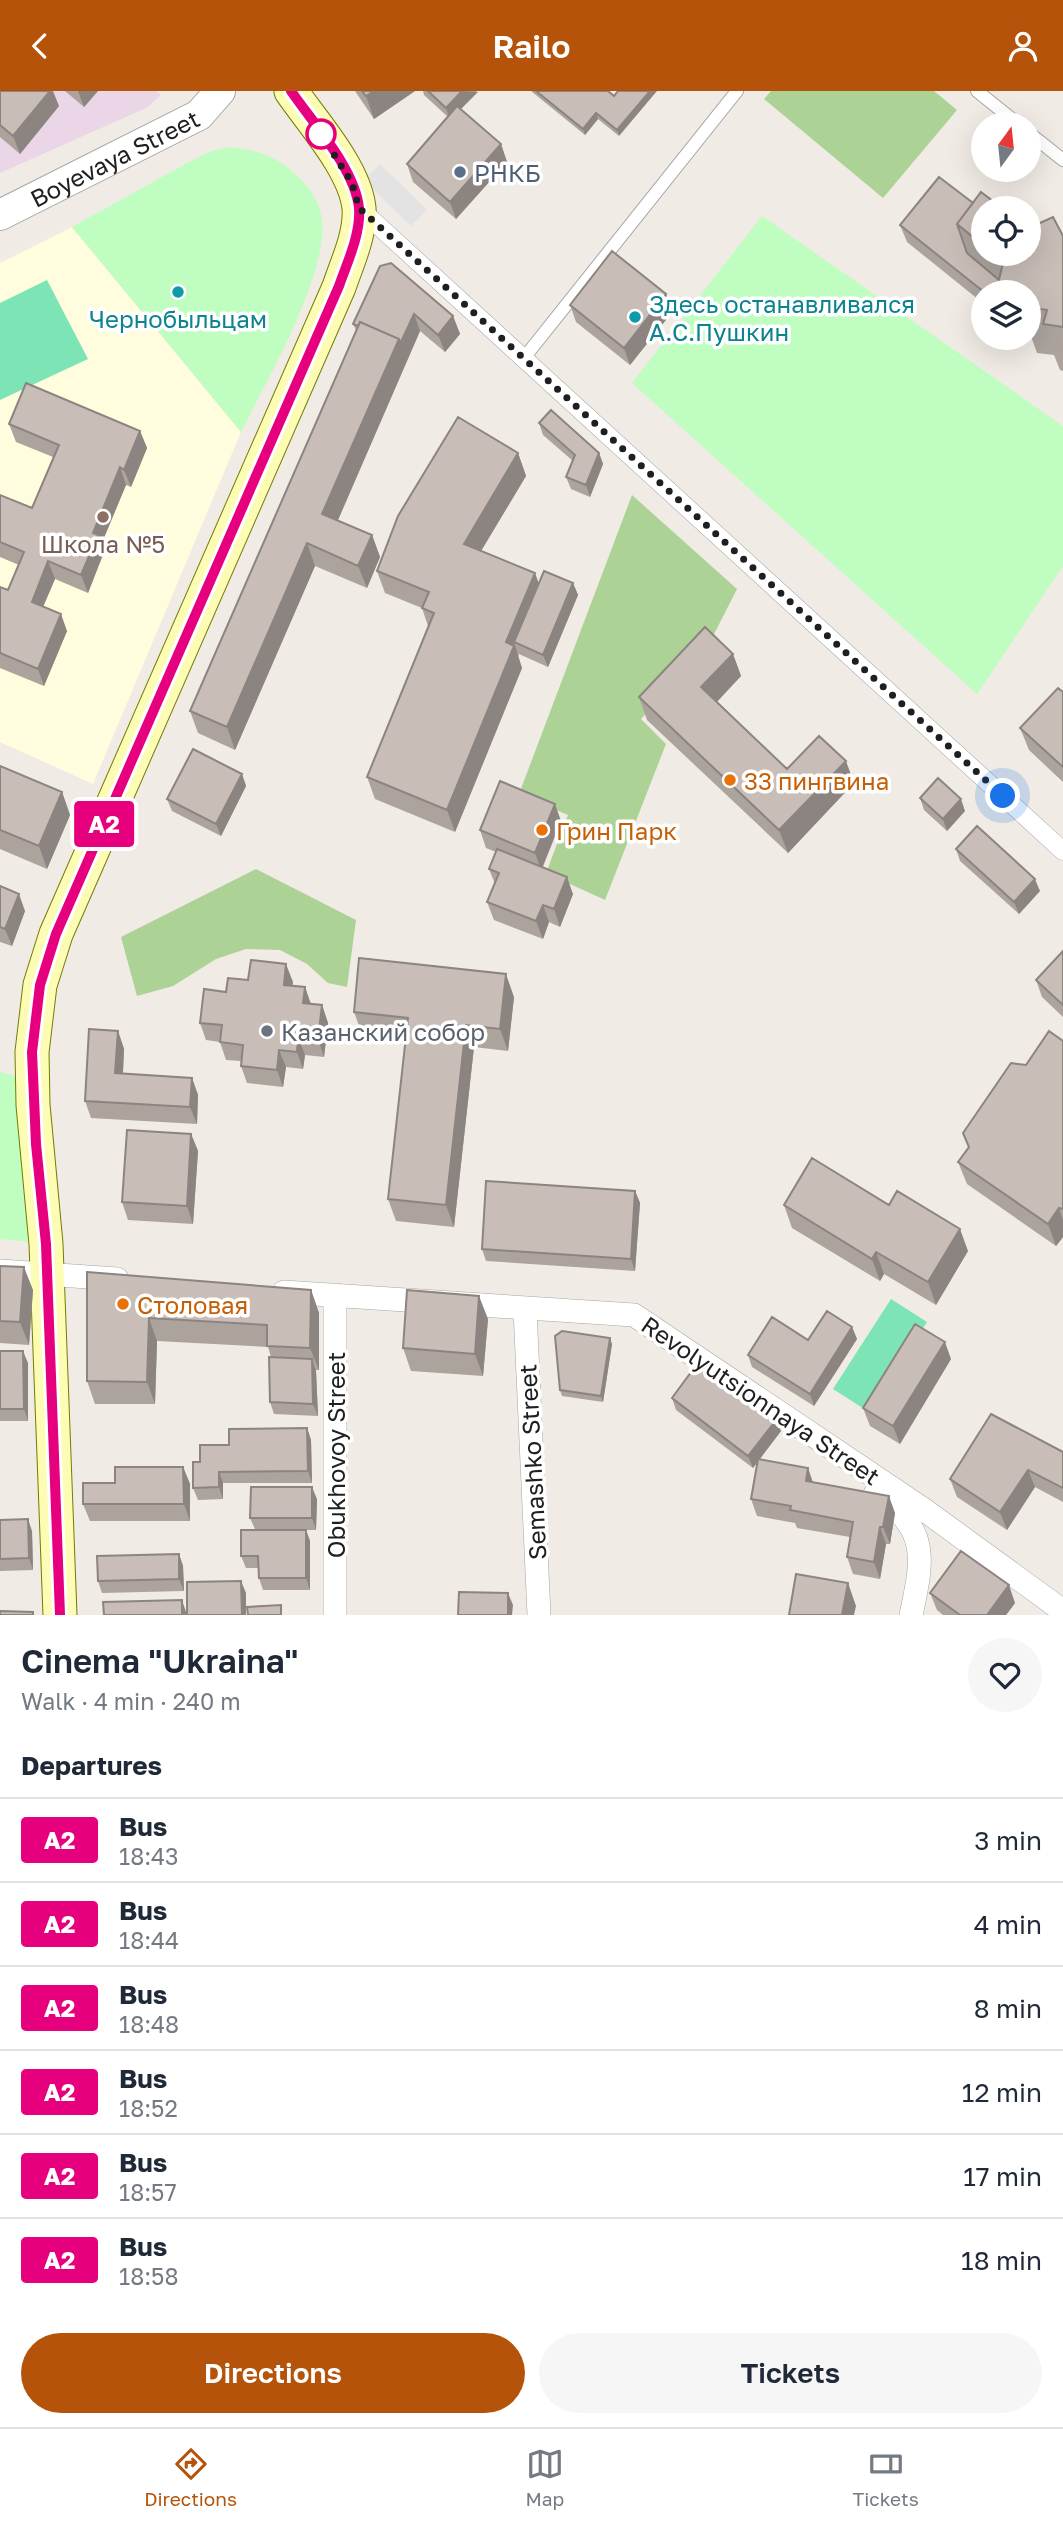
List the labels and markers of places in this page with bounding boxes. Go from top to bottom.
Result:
unlabelled marker [306,119,336,149]
place label: РНКБ [474,158,541,187]
marker: РНКБ [452,164,468,180]
marker: Чернобыльцам [170,284,186,300]
place label: Здесь останавливался А.С.Пушкин [649,289,915,346]
place label: Чернобыльцам [89,304,267,333]
marker: Здесь останавливался А.С.Пушкин [627,309,643,325]
marker: Школа №5 [95,509,111,525]
place label: Школа №5 [41,529,165,558]
place label: 33 пингвина [744,766,889,795]
marker: 33 пингвина [722,772,738,788]
place label: Грин Парк [556,816,677,845]
marker: Грин Парк [534,822,550,838]
place label: Казанский собор [281,1017,485,1046]
marker: Казанский собор [259,1023,275,1039]
place label: Столовая [137,1290,248,1319]
marker: Столовая [115,1296,131,1312]

